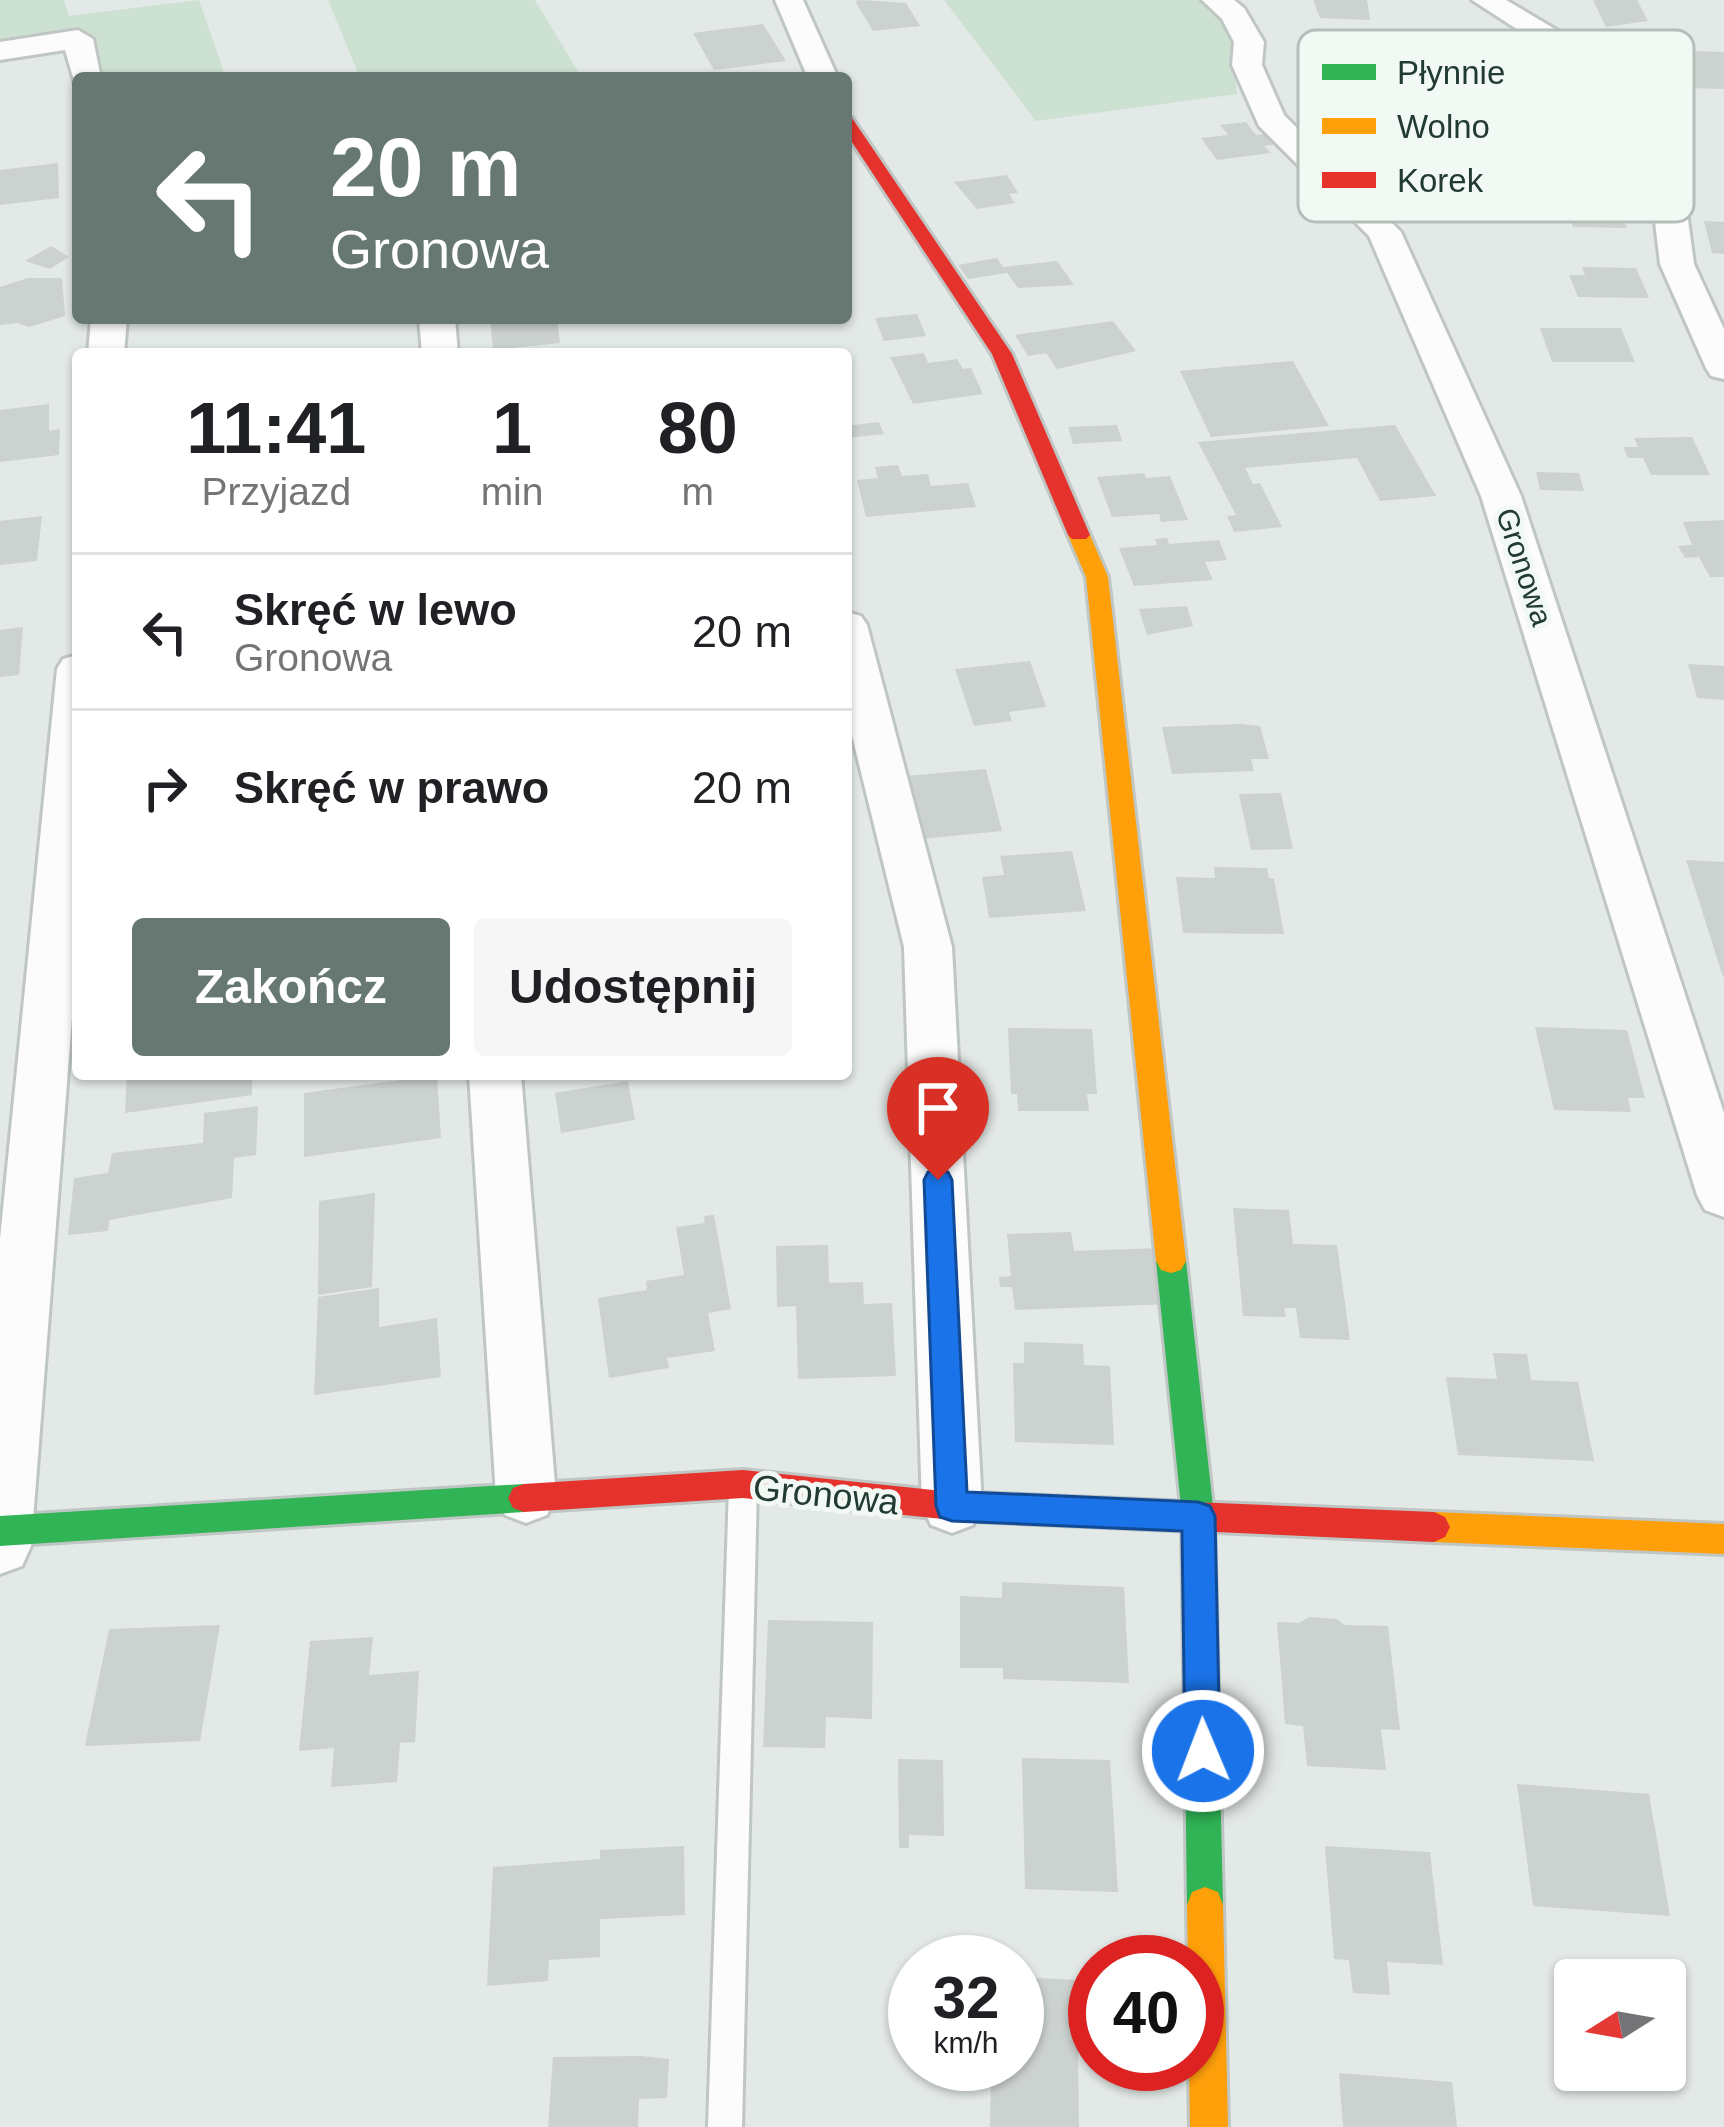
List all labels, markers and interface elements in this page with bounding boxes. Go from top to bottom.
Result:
legend [1298,30,1694,222]
text: Płynnie [1397,54,1505,91]
text: Wolno [1397,108,1490,145]
icon: left [132,120,288,276]
text: 20 m [330,120,521,214]
text: Korek [1397,162,1484,199]
text: Gronowa [330,219,549,279]
text: 11:41 [186,388,366,468]
text: 1 [492,388,532,468]
text: 80 [658,388,738,468]
text: Przyjazd [202,470,351,513]
text: min [481,470,543,513]
text: m [681,470,714,513]
street label: Gronowa [1490,504,1559,630]
text: Skręć w lewo [234,584,517,635]
icon: left [132,599,198,665]
text: 20 m [692,606,792,657]
text: Gronowa [234,636,392,679]
icon: right [132,755,198,821]
text: Skręć w prawo [234,762,549,813]
text: 20 m [692,762,792,813]
button: Zakończ [132,918,450,1056]
button: Udostępnij [474,918,792,1056]
pin [887,1057,989,1180]
icon: arrive [905,1075,971,1141]
street label: Gronowa [751,1466,902,1523]
position arrow [1140,1688,1266,1814]
speed limit sign: 40 [1068,1935,1224,2091]
north arrow [1554,1959,1686,2091]
map controls [1554,1959,1686,2091]
text: 32 [933,1964,999,2031]
text: km/h [933,2026,999,2059]

